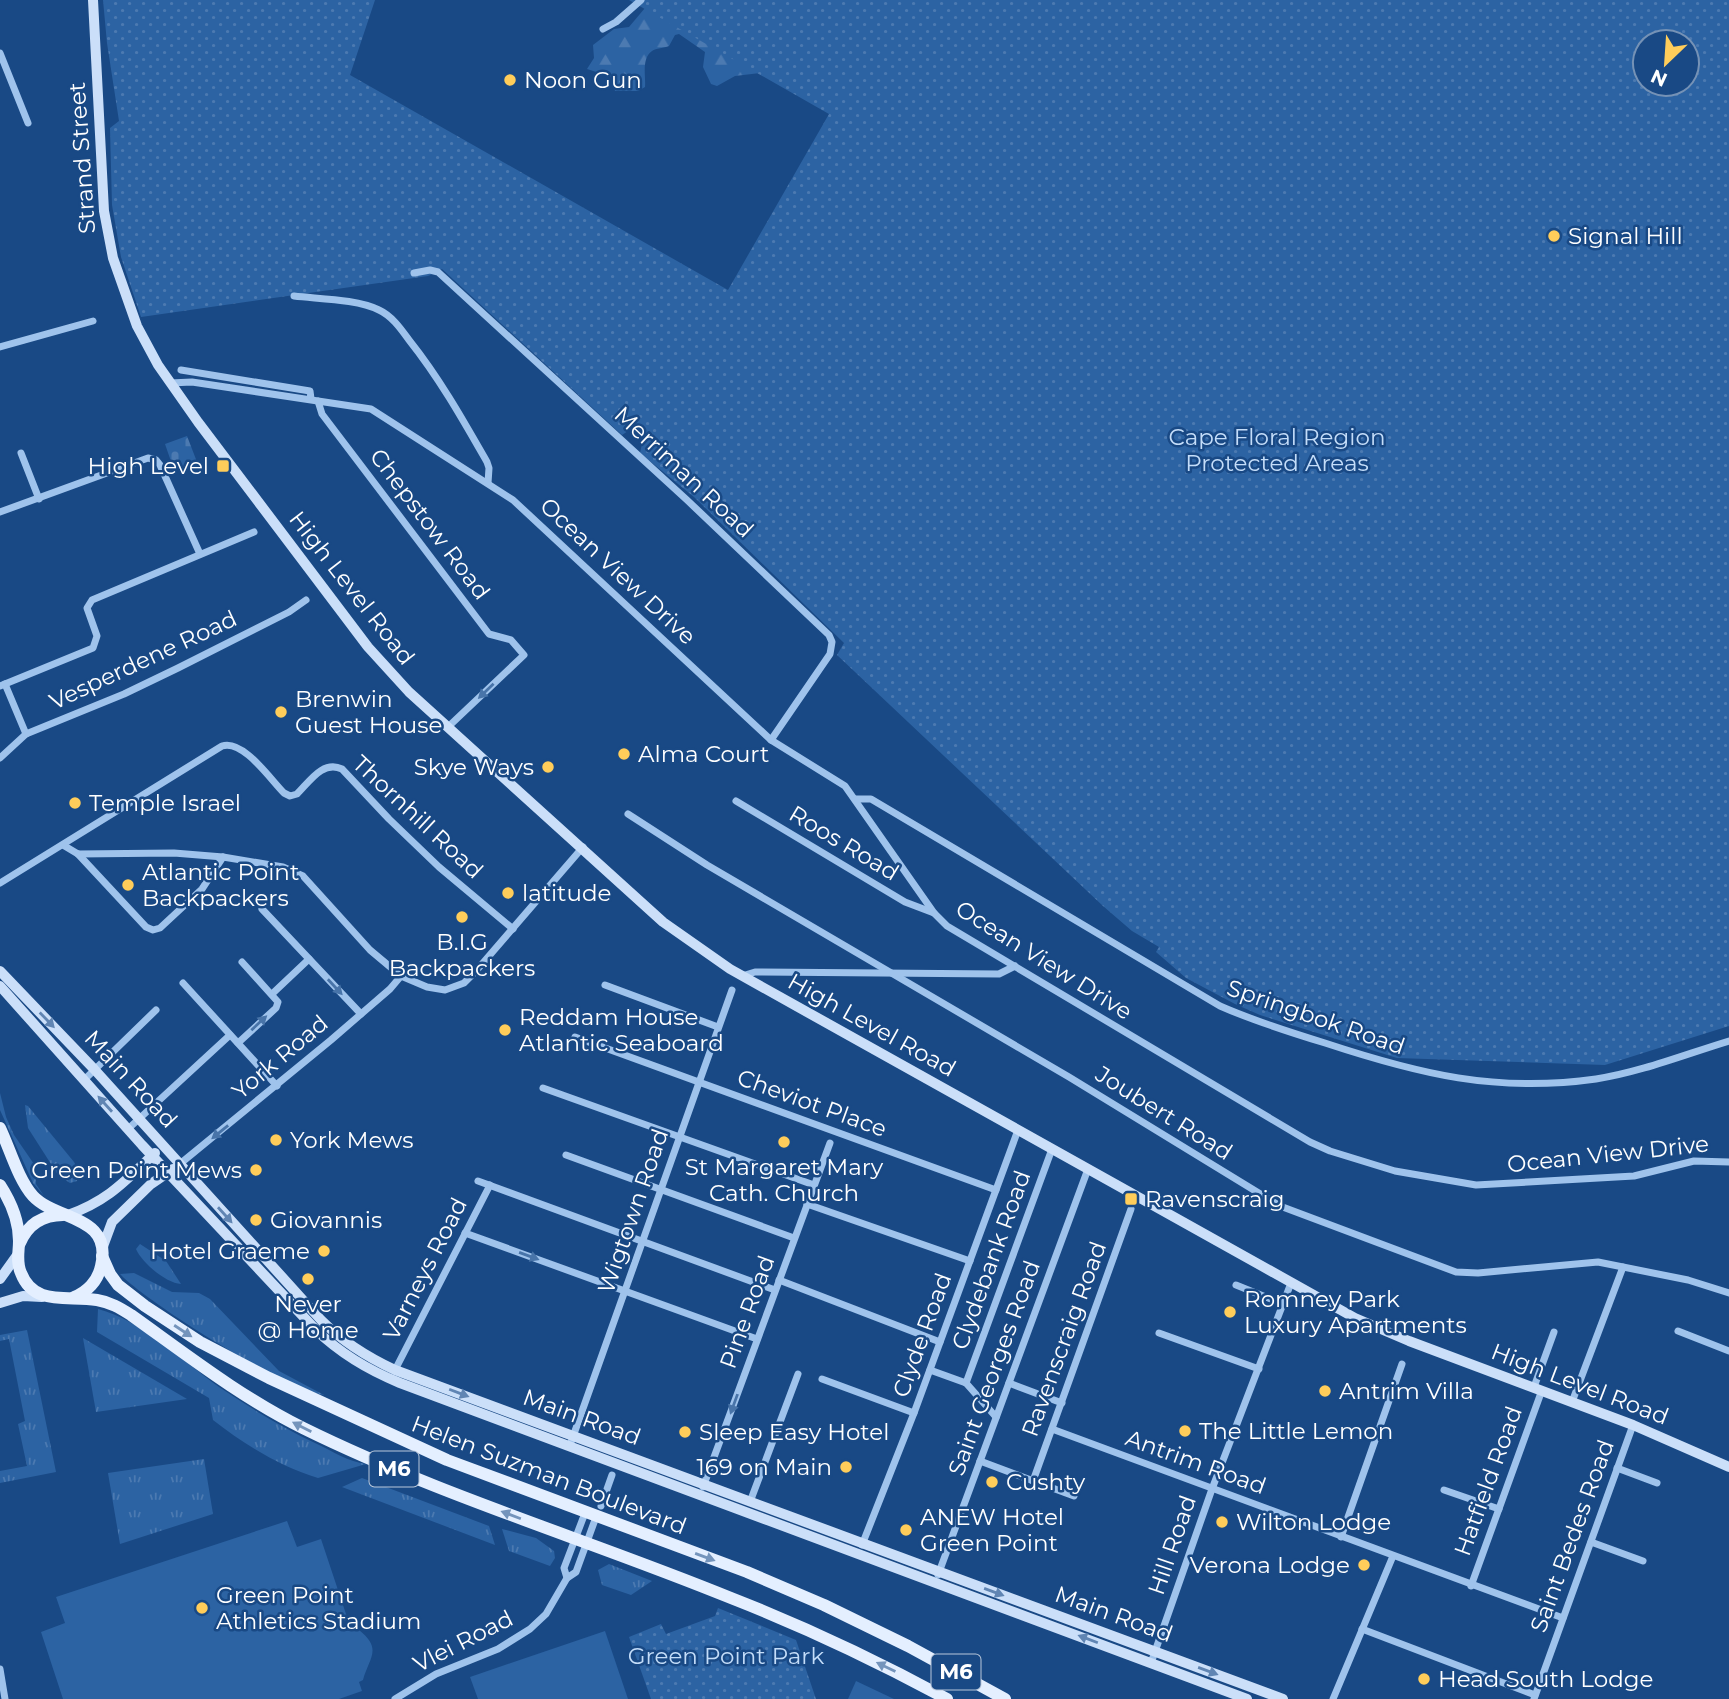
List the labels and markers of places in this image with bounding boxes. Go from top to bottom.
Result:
place label: Noon Gun [524,66,642,94]
marker: Noon Gun [502,72,518,88]
place label: Signal Hill [1568,222,1683,250]
marker: Signal Hill [1546,228,1562,244]
place label: High Level [88,452,209,480]
marker: High Level [215,458,231,474]
place label: Brenwin Guest House [295,685,442,739]
marker: Brenwin Guest House [273,704,289,720]
place label: Alma Court [638,740,769,768]
marker: Alma Court [616,746,632,762]
place label: Skye Ways [414,753,534,781]
marker: Skye Ways [540,759,556,775]
place label: Temple Israel [89,789,241,817]
marker: Temple Israel [67,795,83,811]
place label: Atlantic Point Backpackers [142,858,299,912]
marker: Atlantic Point Backpackers [120,877,136,893]
place label: latitude [522,879,611,907]
marker: latitude [500,885,516,901]
marker: B.I.G Backpackers [454,909,470,925]
place label: B.I.G Backpackers [389,928,535,982]
place label: Reddam House Atlantic Seaboard [519,1003,724,1057]
marker: Reddam House Atlantic Seaboard [497,1022,513,1038]
place label: York Mews [290,1126,413,1154]
marker: York Mews [268,1132,284,1148]
marker: St Margaret Mary Cath. Church [776,1134,792,1150]
place label: St Margaret Mary Cath. Church [685,1153,884,1207]
place label: Green Point Mews [31,1156,242,1184]
marker: Green Point Mews [248,1162,264,1178]
place label: Ravenscraig [1145,1185,1284,1213]
marker: Ravenscraig [1123,1191,1139,1207]
place label: Giovannis [270,1206,382,1234]
marker: Giovannis [248,1212,264,1228]
place label: Hotel Graeme [150,1237,310,1265]
marker: Hotel Graeme [316,1243,332,1259]
marker: Never @ Home [300,1271,316,1287]
place label: Romney Park Luxury Apartments [1244,1285,1467,1339]
place label: Never @ Home [257,1290,359,1344]
marker: Romney Park Luxury Apartments [1222,1304,1238,1320]
place label: Antrim Villa [1339,1377,1474,1405]
marker: Antrim Villa [1317,1383,1333,1399]
place label: The Little Lemon [1199,1417,1393,1445]
place label: Sleep Easy Hotel [699,1418,889,1446]
marker: The Little Lemon [1177,1423,1193,1439]
marker: Sleep Easy Hotel [677,1424,693,1440]
place label: 169 on Main [696,1453,832,1481]
marker: 169 on Main [838,1459,854,1475]
place label: Cushty [1006,1468,1086,1496]
marker: Cushty [984,1474,1000,1490]
place label: ANEW Hotel Green Point [920,1503,1064,1557]
place label: Wilton Lodge [1236,1508,1391,1536]
marker: Wilton Lodge [1214,1514,1230,1530]
marker: ANEW Hotel Green Point [898,1522,914,1538]
place label: Verona Lodge [1190,1551,1350,1579]
marker: Verona Lodge [1356,1557,1372,1573]
place label: Green Point Athletics Stadium [216,1581,421,1635]
marker: Green Point Athletics Stadium [194,1600,210,1616]
place label: Head South Lodge [1438,1665,1653,1693]
marker: Head South Lodge [1416,1671,1432,1687]

